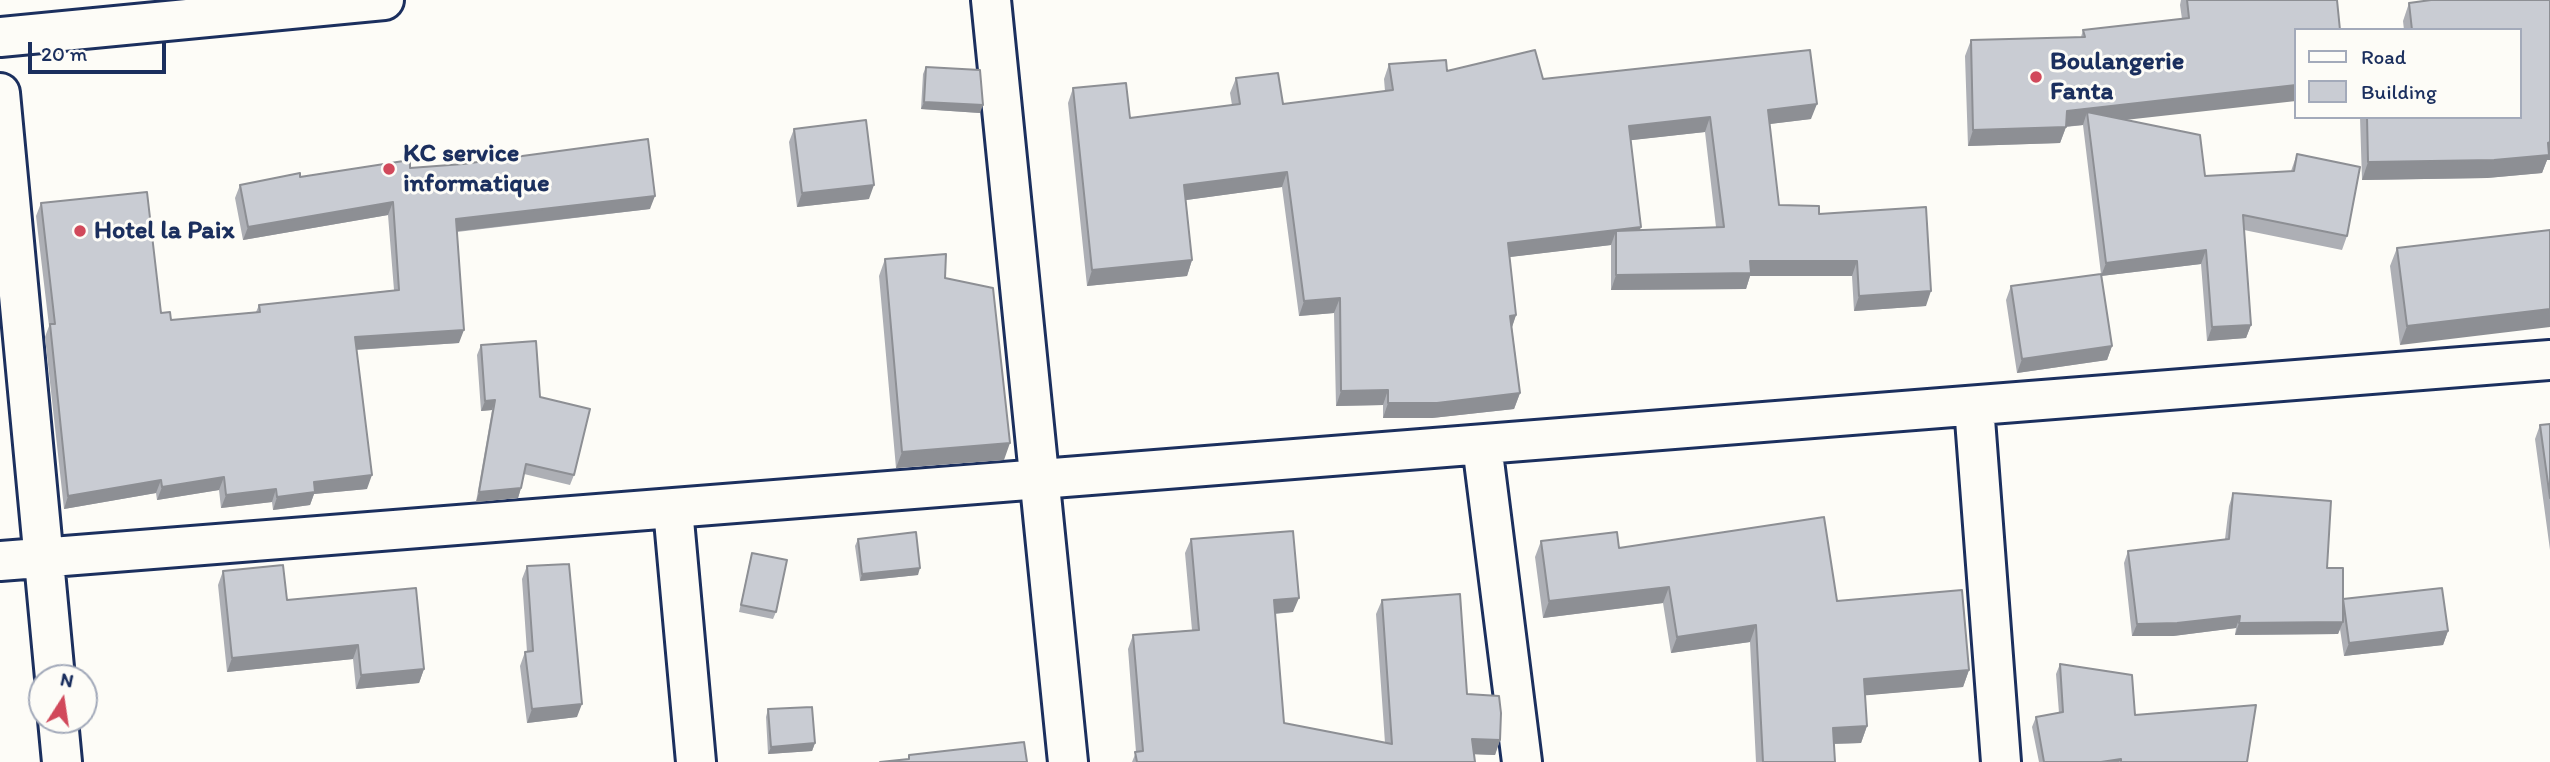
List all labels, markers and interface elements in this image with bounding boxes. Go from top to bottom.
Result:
scale bar [32,28,170,72]
legend [2294,28,2522,119]
text: 20 m [41,41,87,66]
text: Road [2361,44,2406,69]
place label: Boulangerie Fanta [2050,46,2184,108]
marker: Boulangerie Fanta [2028,69,2044,85]
text: Building [2361,79,2437,104]
place label: KC service informatique [403,138,549,200]
marker: KC service informatique [381,161,397,177]
place label: Hotel la Paix [94,215,234,247]
marker: Hotel la Paix [72,223,88,239]
north arrow [28,664,98,734]
text: N [58,667,76,693]

